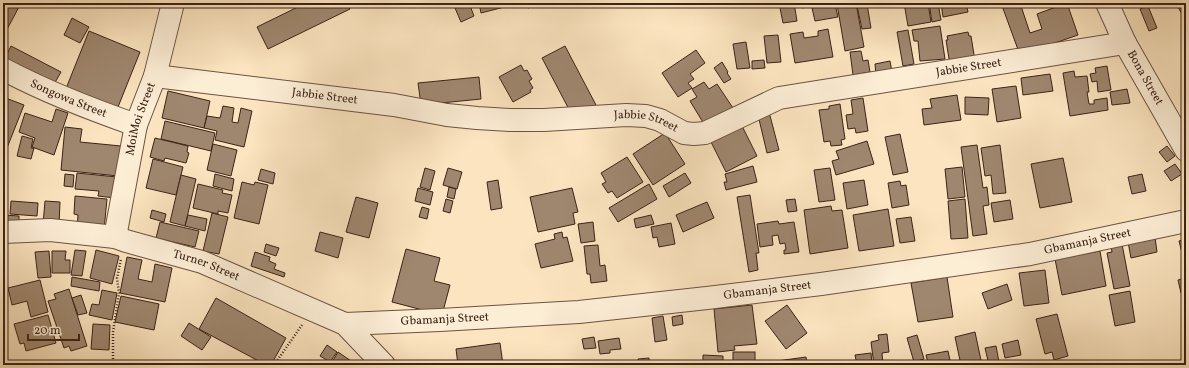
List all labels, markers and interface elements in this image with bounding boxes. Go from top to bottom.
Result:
street label: Bona Street [1123,47,1167,108]
street label: Jabbie Street [935,55,1003,81]
street label: Songowa Street [27,76,109,122]
street label: MoiMoi Street [122,80,160,157]
street label: Jabbie Street [291,85,359,109]
street label: Jabbie Street [613,107,681,136]
street label: Gbamanja Street [1043,225,1133,259]
street label: Turner Street [171,246,242,285]
street label: Gbamanja Street [723,277,812,304]
street label: Gbamanja Street [400,309,490,330]
scale bar [28,316,79,342]
text: 20 m [34,323,61,339]

